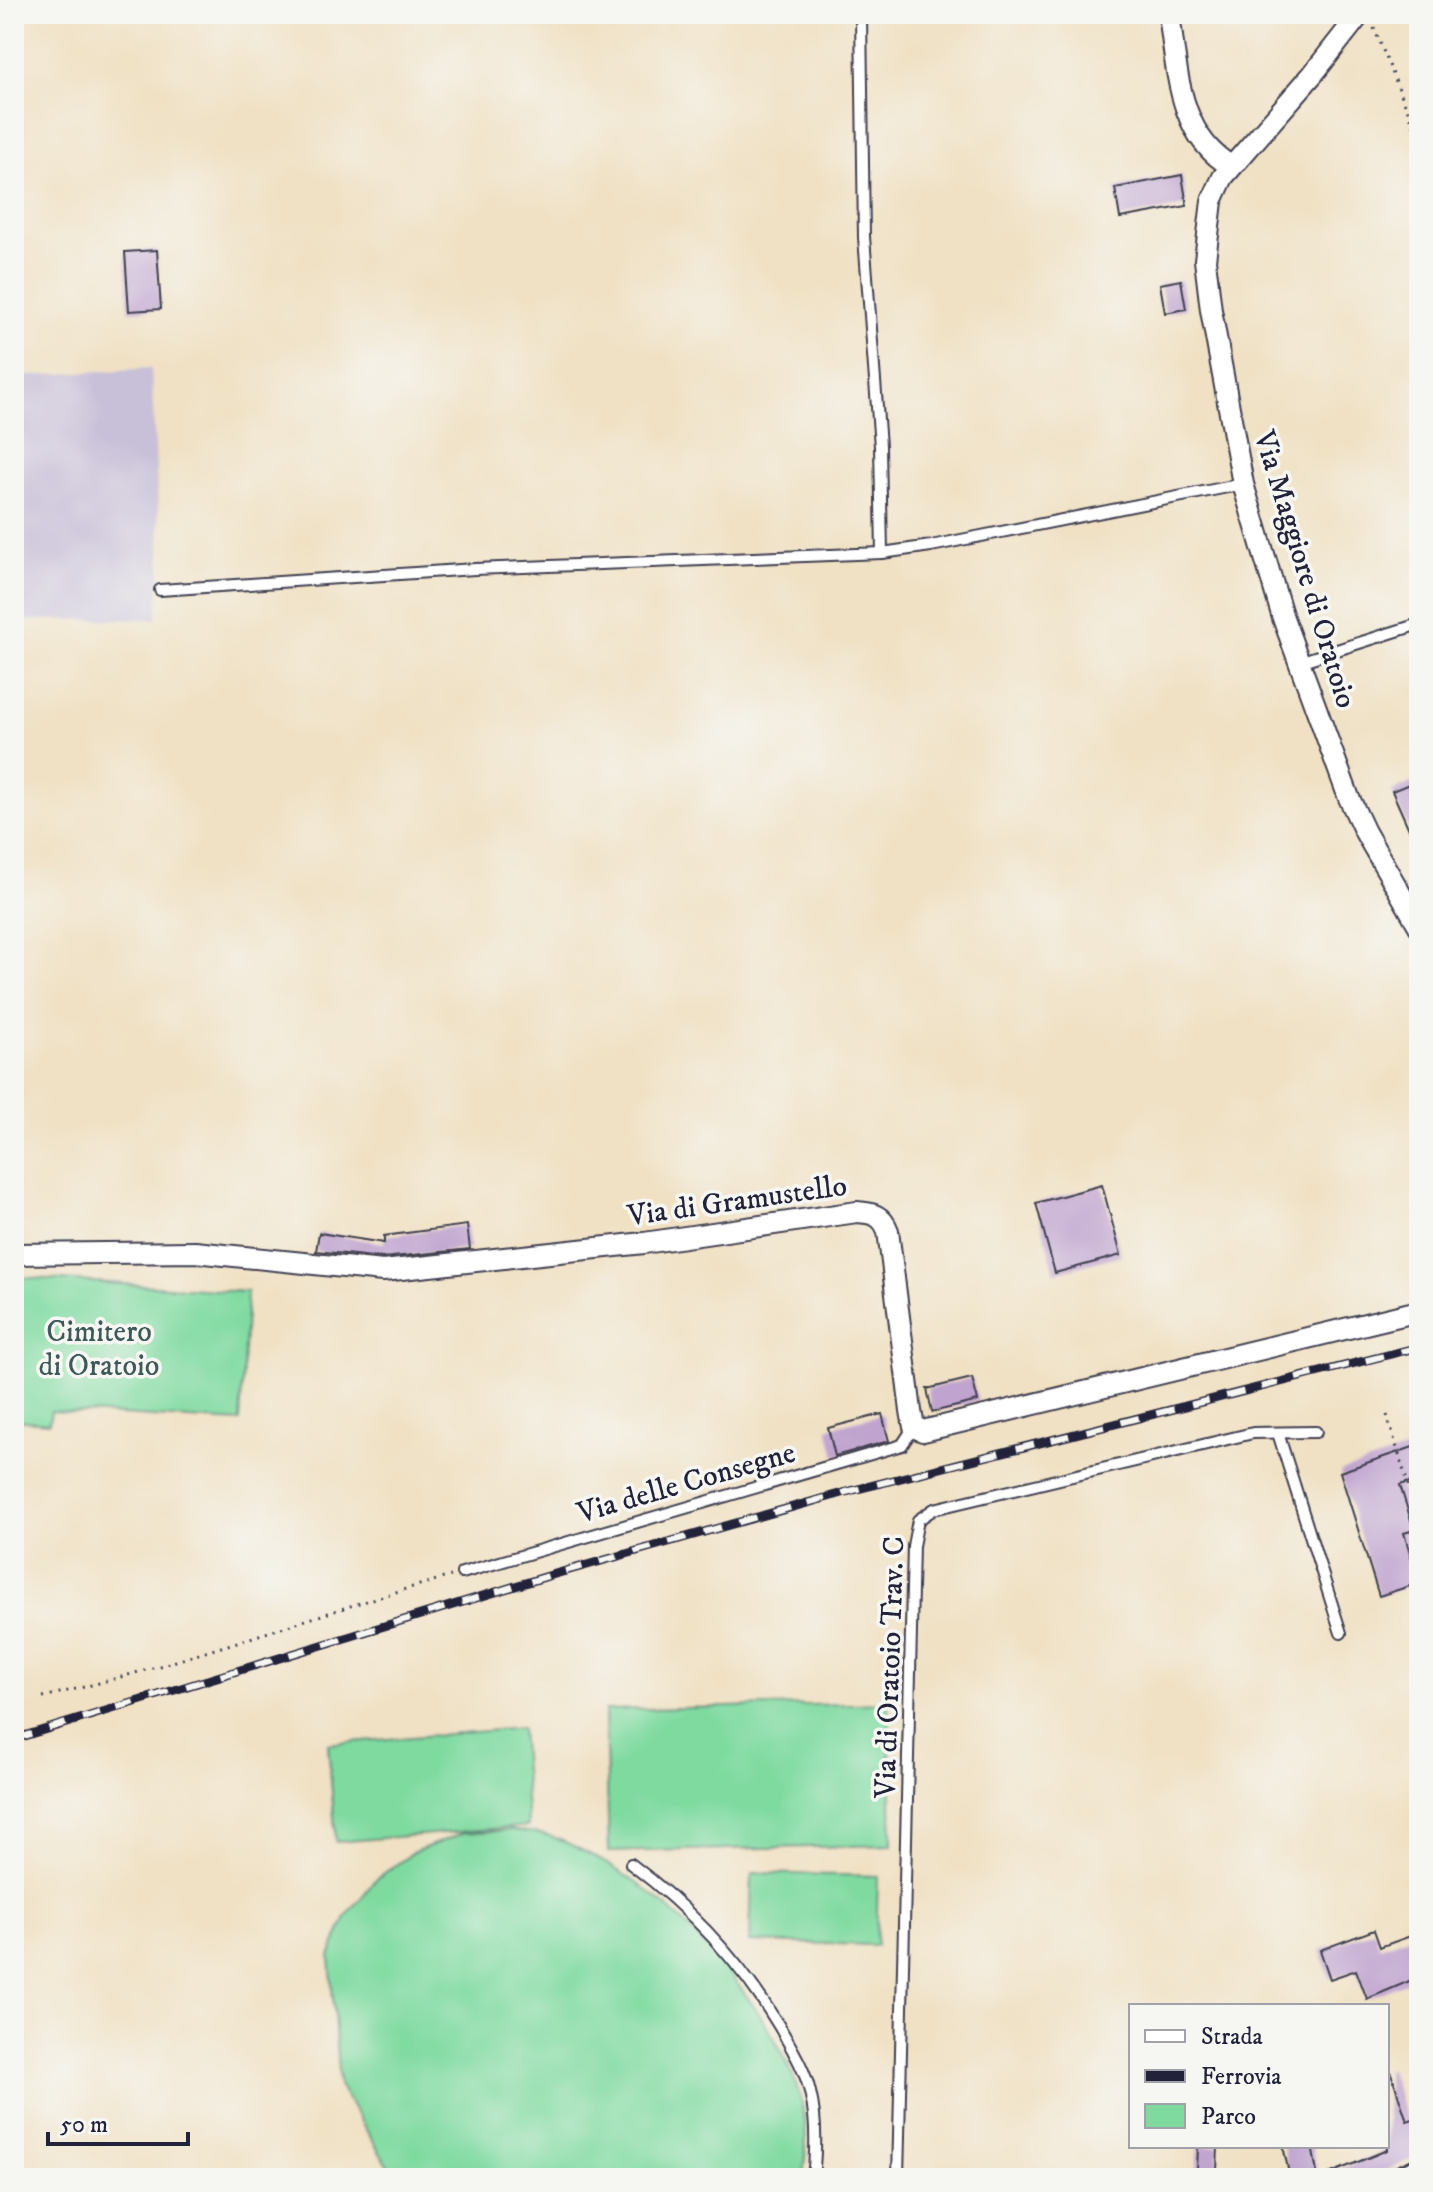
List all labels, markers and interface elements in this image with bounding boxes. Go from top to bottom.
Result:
street label: Via Maggiore di Oratoio [1244,425,1364,713]
street label: Via di Gramustello [624,1168,849,1235]
park label: Cimitero di Oratoio [39,1314,159,1385]
street label: Via delle Consegne [572,1435,800,1533]
street label: Via di Oratoio Trav. C [867,1535,914,1800]
legend [1129,2004,1389,2148]
text: Strada [1201,2022,1263,2052]
text: Ferrovia [1201,2062,1282,2092]
scale bar [48,2096,188,2146]
text: Parco [1201,2102,1256,2132]
text: 50 m [60,2110,108,2140]

